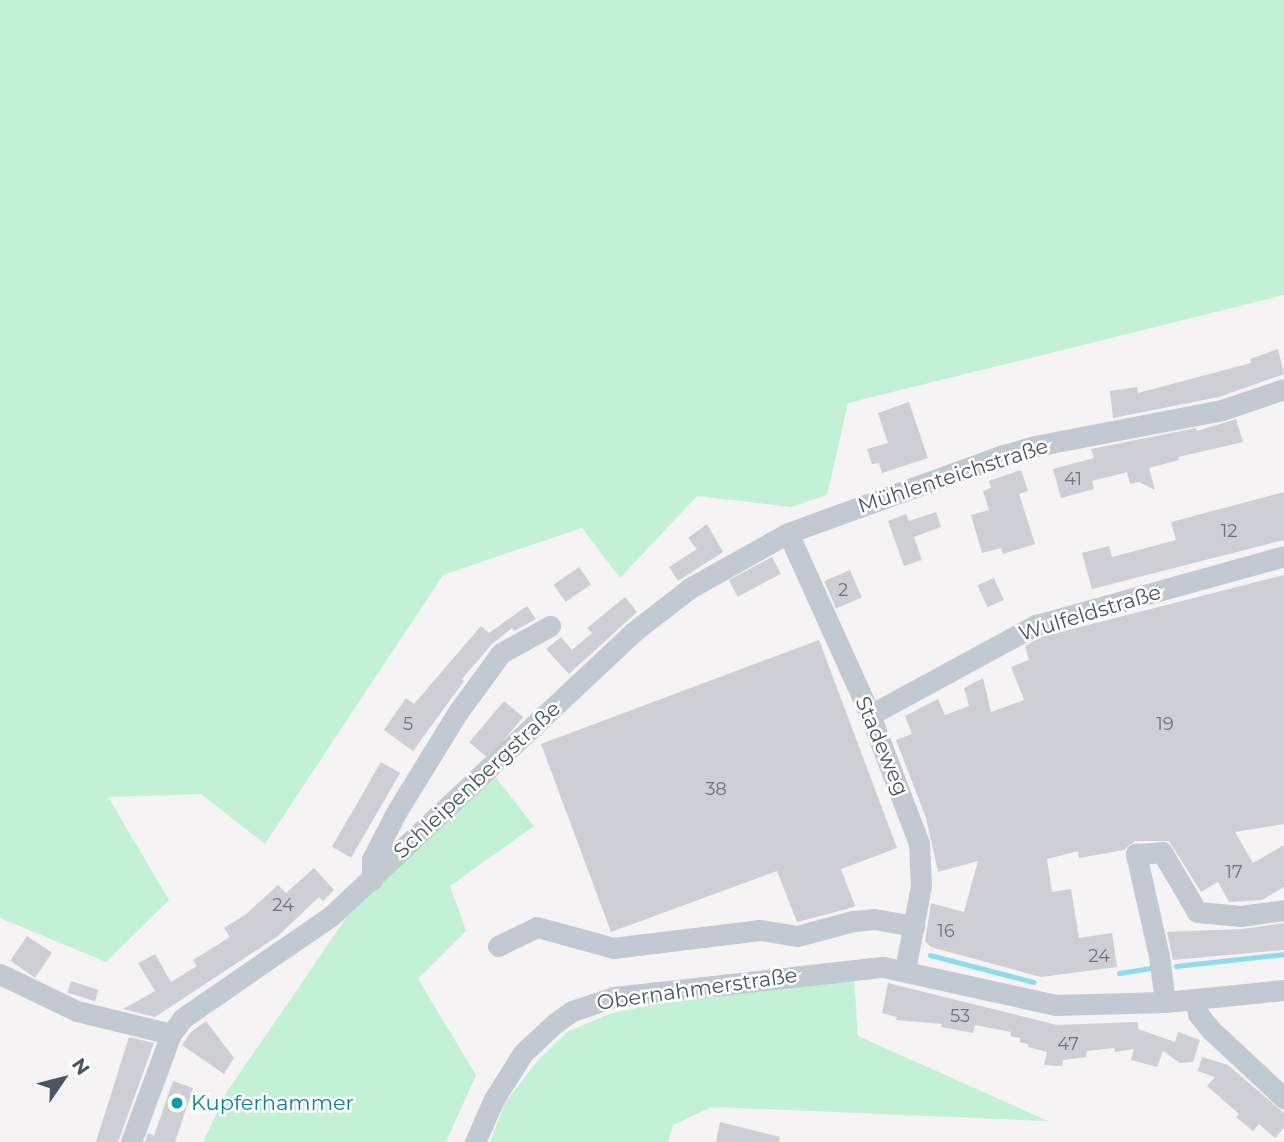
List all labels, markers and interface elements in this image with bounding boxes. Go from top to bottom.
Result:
street label: Mühlenteichstraße [855,433,1051,519]
house number: 41 [1064,468,1082,490]
house number: 12 [1221,520,1237,542]
house number: 2 [838,579,848,601]
street label: Wulfeldstraße [1016,579,1164,647]
street label: Stadeweg [850,693,914,799]
street label: Schleipenbergstraße [388,696,566,864]
house number: 5 [403,713,413,735]
house number: 19 [1156,713,1174,735]
house number: 38 [705,778,727,800]
house number: 17 [1225,861,1243,883]
house number: 24 [272,894,294,916]
house number: 16 [937,920,955,942]
house number: 24 [1088,945,1110,967]
street label: Obernahmerstraße [595,962,799,1016]
house number: 53 [950,1005,970,1027]
house number: 47 [1057,1033,1079,1055]
north arrow [28,1044,98,1114]
text: N [67,1054,94,1080]
place label: Kupferhammer [191,1090,354,1116]
marker: Kupferhammer [169,1095,185,1111]

